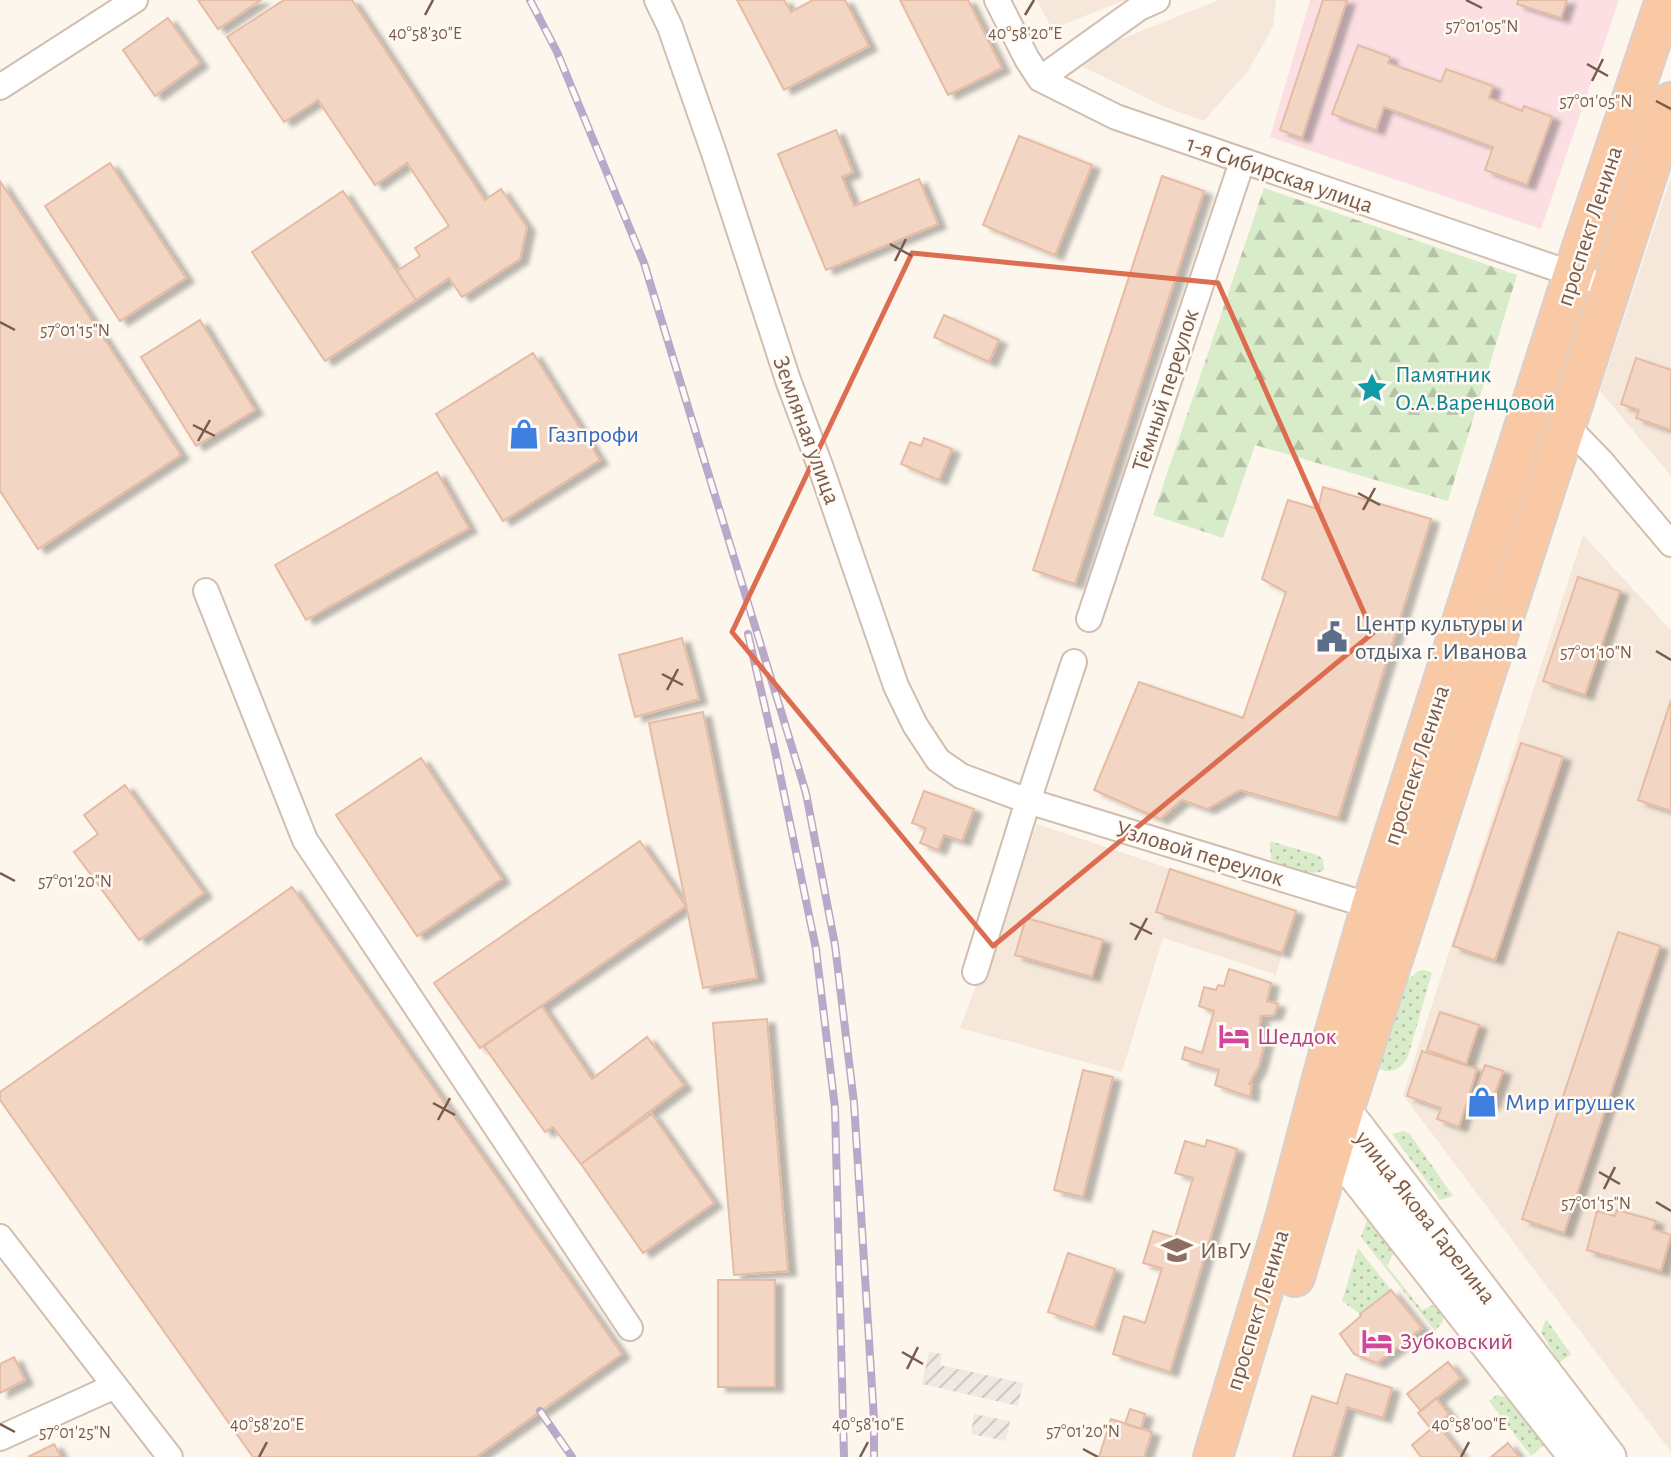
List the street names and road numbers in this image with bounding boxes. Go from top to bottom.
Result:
street label: 1-я Сибирская улица [1183,132,1376,218]
street label: проспект Ленина [1553,143,1627,309]
street label: Тёмный переулок [1128,306,1204,474]
street label: Земляная улица [768,353,844,508]
street label: проспект Ленина [1380,682,1454,848]
street label: Узловой переулок [1113,817,1287,891]
street label: улица Якова Гарелина [1350,1126,1500,1309]
street label: проспект Ленина [1222,1227,1294,1393]

